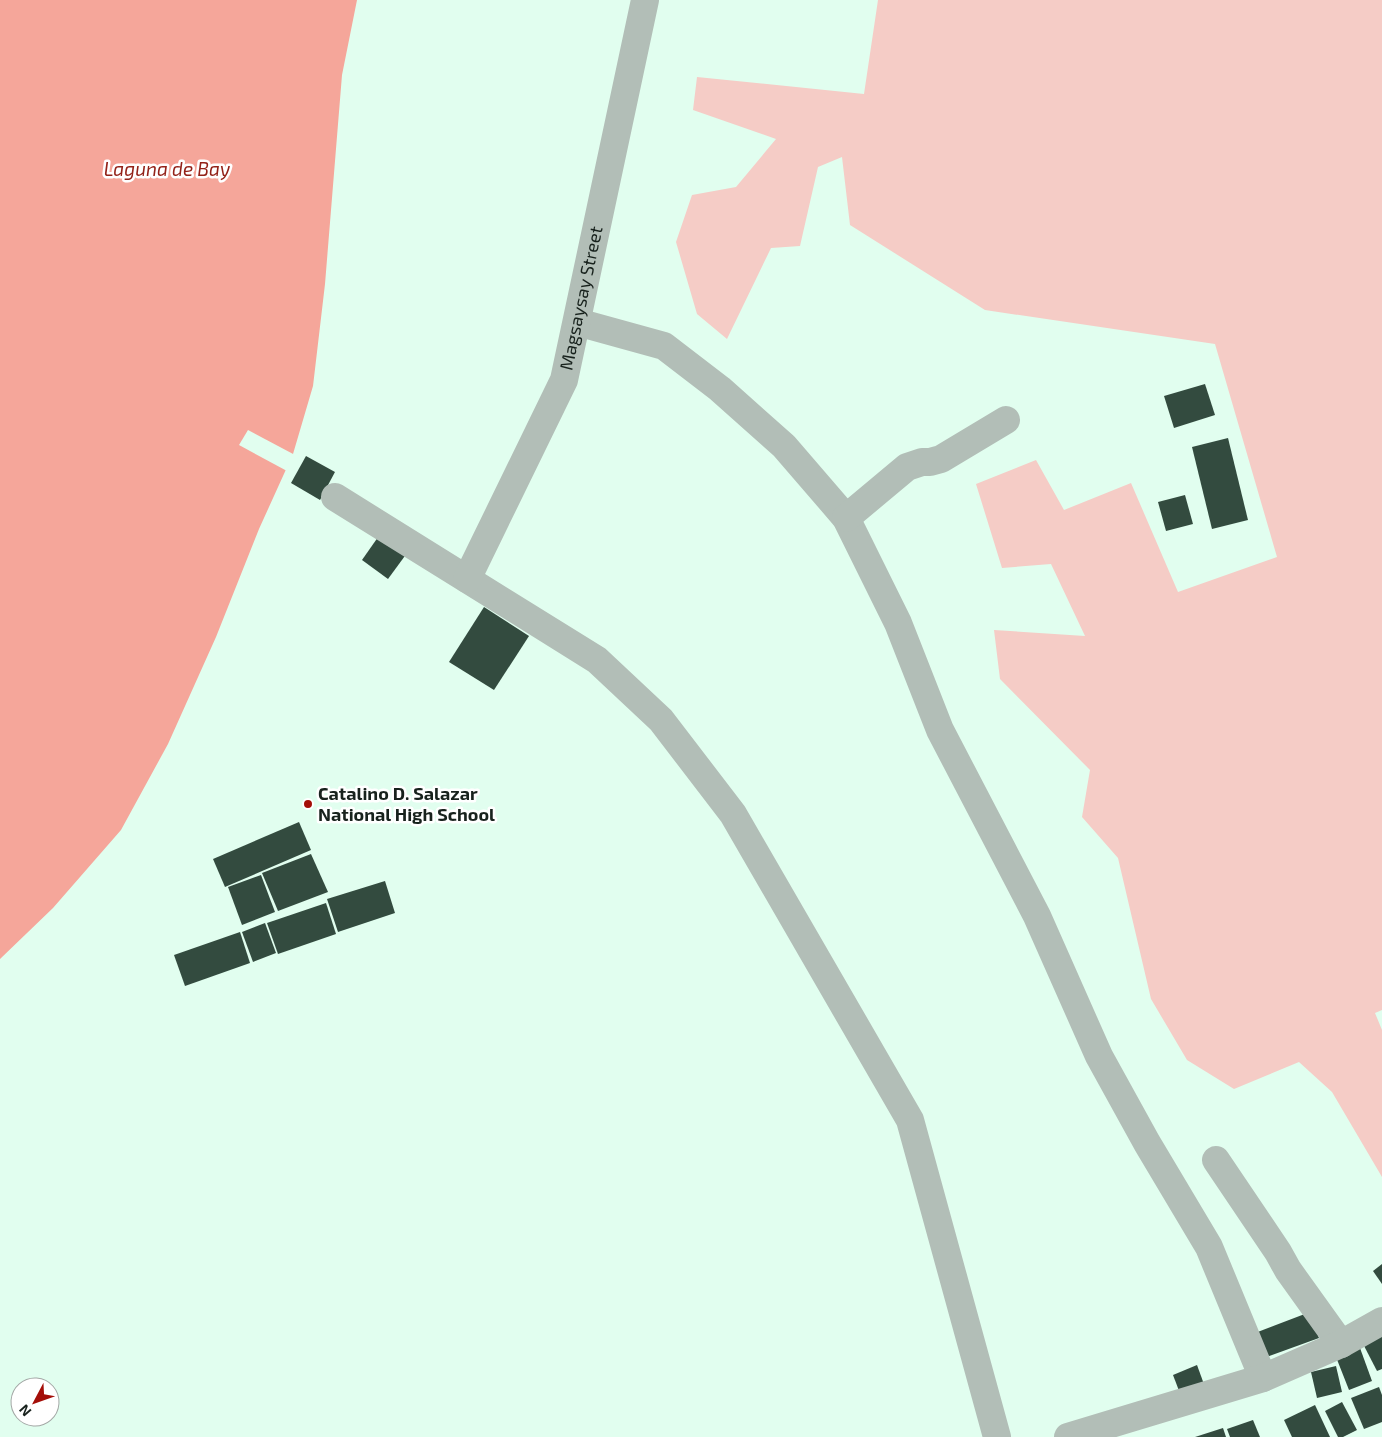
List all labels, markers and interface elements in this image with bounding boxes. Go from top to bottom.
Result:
water label: Laguna de Bay [104,157,230,181]
street label: Magsaysay Street [554,224,607,372]
place label: Catalino D. Salazar National High School [318,782,495,825]
marker: Catalino D. Salazar National High School [302,798,314,810]
north arrow [10,1377,60,1427]
text: N [15,1401,35,1420]

